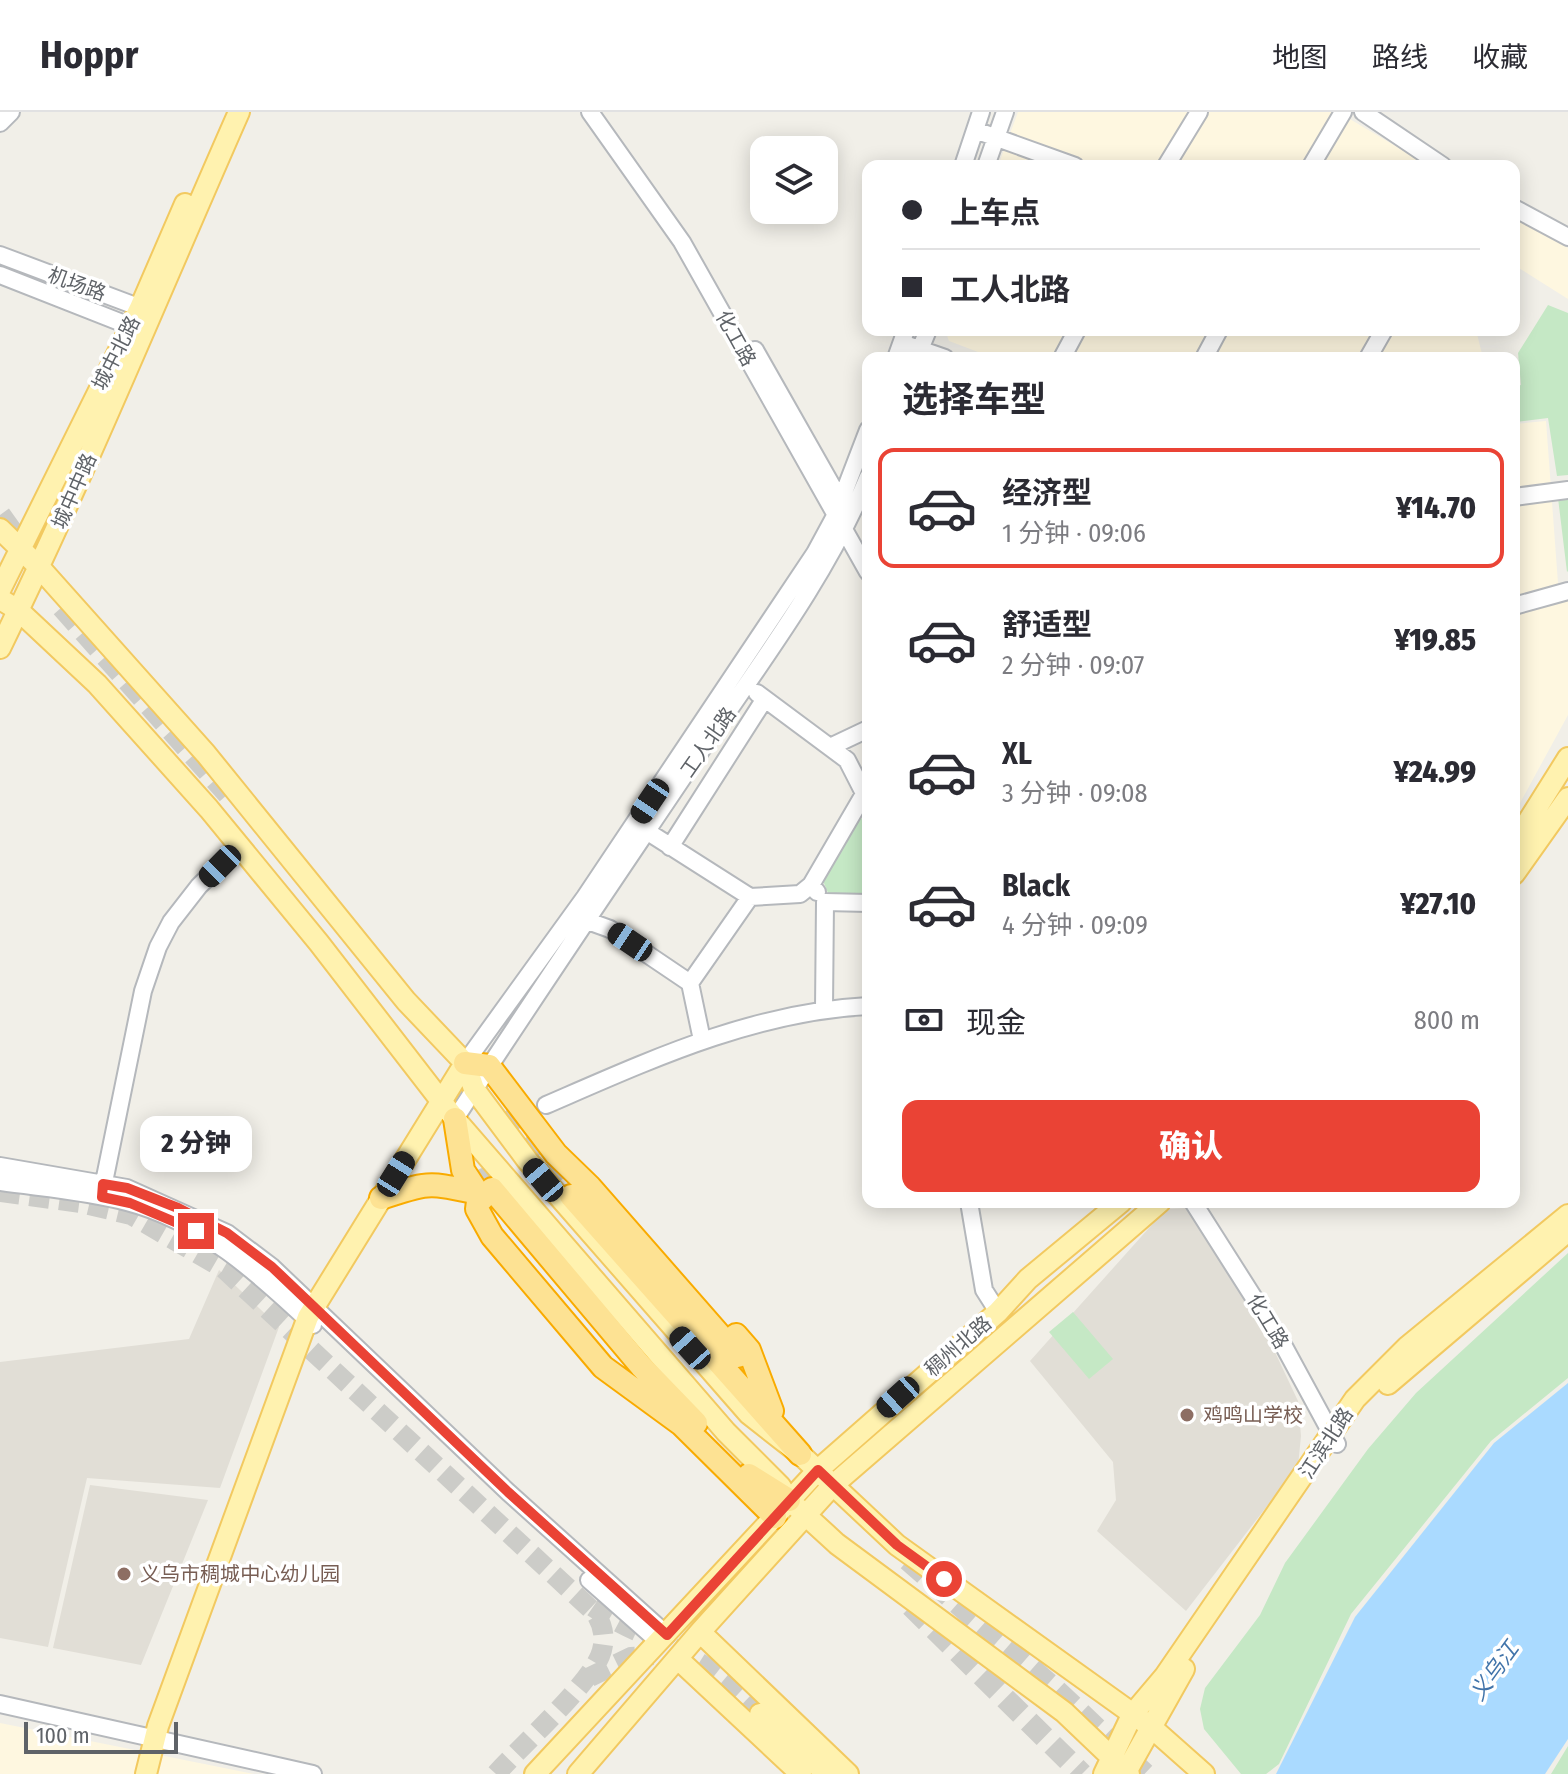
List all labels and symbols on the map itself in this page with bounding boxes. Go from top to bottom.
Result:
street label: 机场路 [45,262,109,306]
street label: 化工路 [711,306,761,370]
street label: 城中北路 [87,312,145,394]
street label: 城中中路 [47,450,101,532]
street label: 工人北路 [675,702,741,782]
car [627,774,673,828]
car [195,841,245,891]
car [603,919,657,965]
callout: 2 分钟 [140,1115,252,1171]
car [373,1147,419,1201]
car [518,1154,568,1206]
route end [178,1213,214,1249]
street label: 化工路 [1242,1289,1294,1353]
street label: 稠州北路 [920,1311,996,1381]
car [665,1322,715,1374]
car [872,1372,924,1422]
place label: 鸡鸣山学校 [1203,1403,1303,1427]
street label: 江滨北路 [1294,1403,1358,1483]
marker: 鸡鸣山学校 [1178,1406,1196,1424]
route start [926,1561,962,1597]
place label: 义乌市稠城中心幼儿园 [140,1562,340,1586]
marker: 义乌市稠城中心幼儿园 [115,1565,133,1583]
water label: 义乌江 [1464,1635,1525,1706]
scale bar [24,1718,178,1754]

